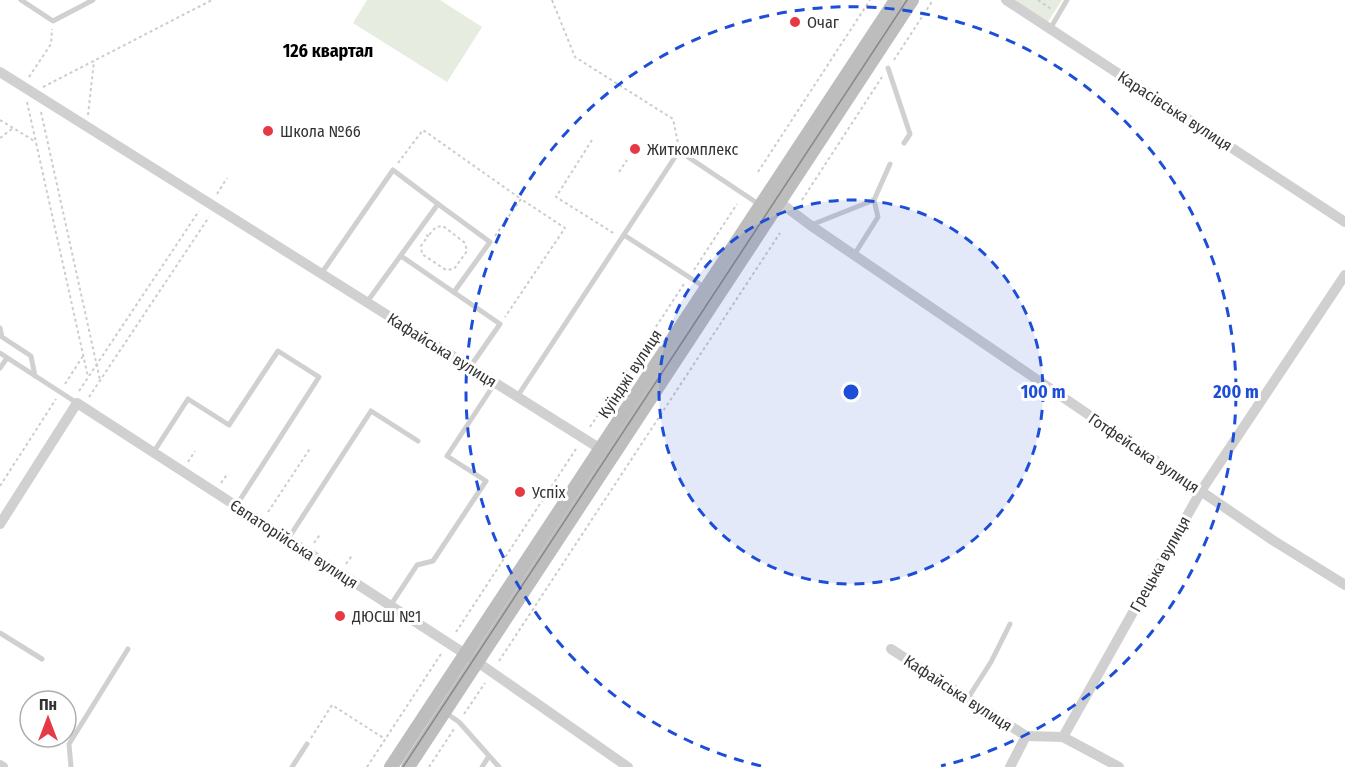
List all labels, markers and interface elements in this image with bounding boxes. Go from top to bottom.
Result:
place label: Очаг [807,13,840,32]
marker: Очаг [788,15,802,29]
district label: 126 квартал [283,40,373,62]
street label: Карасівська вулиця [1114,67,1236,155]
place label: Школа №66 [280,122,361,141]
marker: Школа №66 [261,124,275,138]
place label: Житкомплекс [647,140,738,159]
marker: Житкомплекс [628,142,642,156]
street label: Кафайська вулиця [384,309,500,391]
street label: Куїнджі вулиця [594,326,666,422]
text: 100 m [1021,381,1065,403]
text: 200 m [1212,381,1259,403]
centre of rings [841,382,861,402]
street label: Готфейська вулиця [1085,409,1203,497]
place label: Успіх [531,483,566,502]
marker: Успіх [513,485,527,499]
street label: Євпаторійська вулиця [226,496,362,592]
street label: Грецька вулиця [1126,513,1194,615]
place label: ДЮСШ №1 [351,607,421,626]
marker: ДЮСШ №1 [333,609,347,623]
street label: Кафайська вулиця [900,651,1016,735]
north arrow [18,689,78,749]
text: Пн [39,695,57,714]

